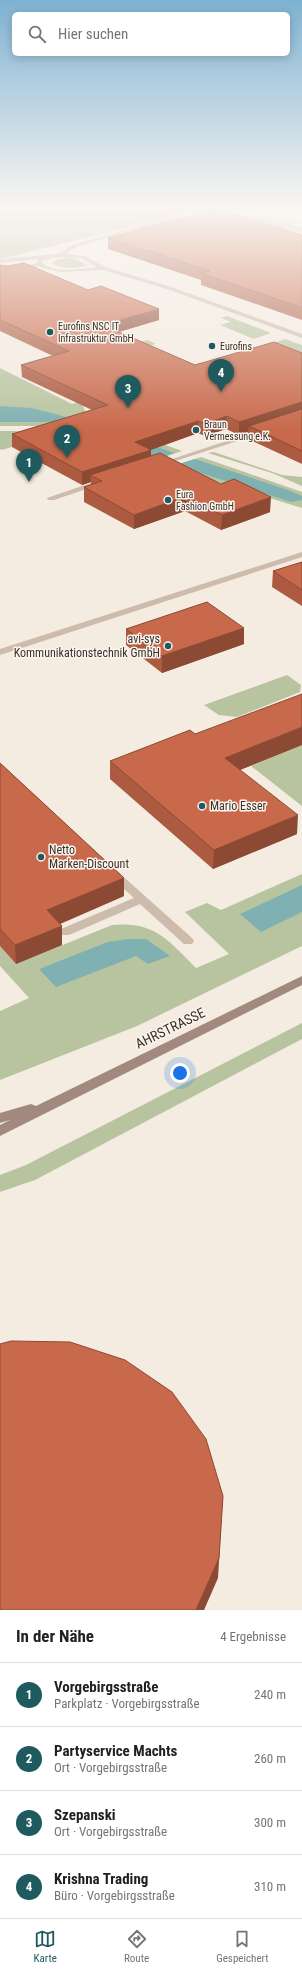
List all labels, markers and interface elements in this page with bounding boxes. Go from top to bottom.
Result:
search box [12,12,290,56]
icon: search [26,23,48,45]
text: Hier suchen [58,25,128,43]
place label: Eurofins NSC IT Infrastruktur GmbH [58,321,134,344]
marker: Eurofins NSC IT Infrastruktur GmbH [45,327,55,337]
marker: Eurofins [207,341,217,351]
place label: Eurofins [220,341,252,352]
pin: 4 [208,359,234,392]
pin: 3 [115,375,141,408]
place label: Braun Vermessung e.K. [204,419,271,442]
pin: 2 [54,425,80,458]
marker: Braun Vermessung e.K. [191,425,201,435]
pin: 1 [16,449,42,482]
place label: Eura Fashion GmbH [176,489,234,512]
marker: Eura Fashion GmbH [163,495,173,505]
place label: avi-sys Kommunikationstechnik GmbH [14,632,160,660]
marker: avi-sys Kommunikationstechnik GmbH [163,641,173,651]
place label: Mario Esser [210,799,267,813]
marker: Mario Esser [197,801,207,811]
place label: Netto Marken-Discount [49,843,129,871]
marker: Netto Marken-Discount [36,852,46,862]
street label: AHRSTRASSE [132,1004,208,1052]
your location [170,1063,190,1083]
text: In der Nähe [16,1626,94,1646]
text: 4 Ergebnisse [220,1629,286,1644]
text: Vorgebirgsstraße [54,1678,159,1696]
text: 1 [26,1687,32,1702]
text: 240 m [254,1687,286,1702]
text: Parkplatz · Vorgebirgsstraße [54,1696,200,1711]
text: Partyservice Machts [54,1742,177,1760]
text: 2 [26,1751,32,1766]
text: 260 m [254,1751,286,1766]
text: Ort · Vorgebirgsstraße [54,1760,167,1775]
text: Szepanski [54,1806,116,1824]
text: 3 [26,1815,32,1830]
text: 300 m [254,1815,286,1830]
text: Ort · Vorgebirgsstraße [54,1824,167,1839]
text: Krishna Trading [54,1870,148,1888]
text: 4 [26,1879,32,1894]
text: 310 m [254,1879,286,1894]
text: Büro · Vorgebirgsstraße [54,1888,175,1903]
tab: Karte [34,1928,57,1965]
tab: Route [124,1928,149,1965]
tab: Gespeichert [216,1928,268,1965]

